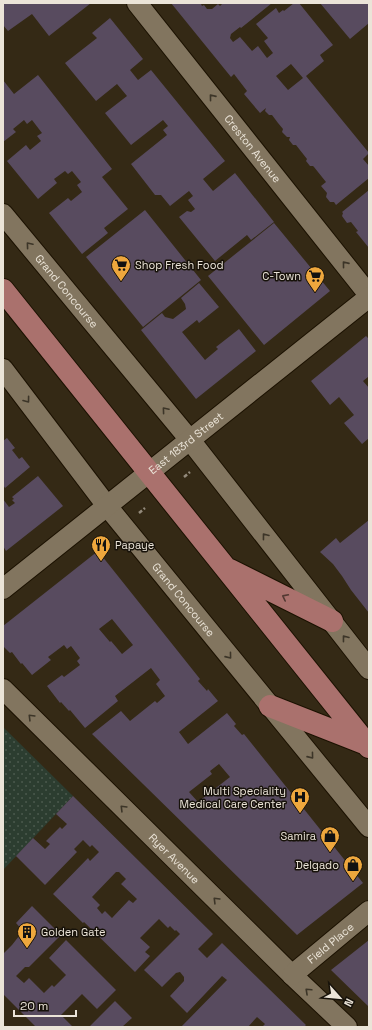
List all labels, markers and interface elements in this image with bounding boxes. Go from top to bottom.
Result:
one-way arrow [209,94,216,101]
street label: Creston Avenue [221,112,284,186]
one-way arrow [26,242,33,250]
street label: Grand Concourse [32,251,101,331]
supermarket icon: Shop Fresh Food [110,254,132,282]
place label: Shop Fresh Food [135,258,224,272]
one-way arrow [342,262,349,269]
supermarket icon: C-Town [304,265,326,293]
place label: C-Town [262,269,301,283]
one-way arrow [22,396,29,403]
one-way arrow [163,407,170,415]
street label: East 183rd Street [146,409,226,477]
one-way arrow [262,533,269,540]
restaurant icon: Papaye [90,534,112,562]
place label: Papaye [115,538,154,552]
street label: Grand Concourse [149,560,218,640]
one-way arrow [281,595,289,602]
one-way arrow [343,635,350,642]
one-way arrow [224,651,231,658]
one-way arrow [28,714,36,721]
one-way arrow [307,752,314,759]
place label: Multi Speciality Medical Care Center [179,784,286,811]
hospital icon: Multi Speciality Medical Care Center [289,786,311,814]
one-way arrow [120,805,128,813]
shop icon: Samira [319,825,341,853]
place label: Samira [280,829,317,843]
street label: Ryer Avenue [146,830,203,887]
shop icon: Delgado [342,854,364,882]
place label: Delgado [295,858,339,872]
one-way arrow [213,897,221,905]
street label: Field Place [304,920,357,966]
building icon: Golden Gate [16,921,38,949]
place label: Golden Gate [41,925,106,939]
north arrow [320,978,360,1018]
one-way arrow [305,988,313,996]
scale bar [14,992,76,1018]
text: N [341,996,357,1009]
text: 20 m [20,998,48,1014]

